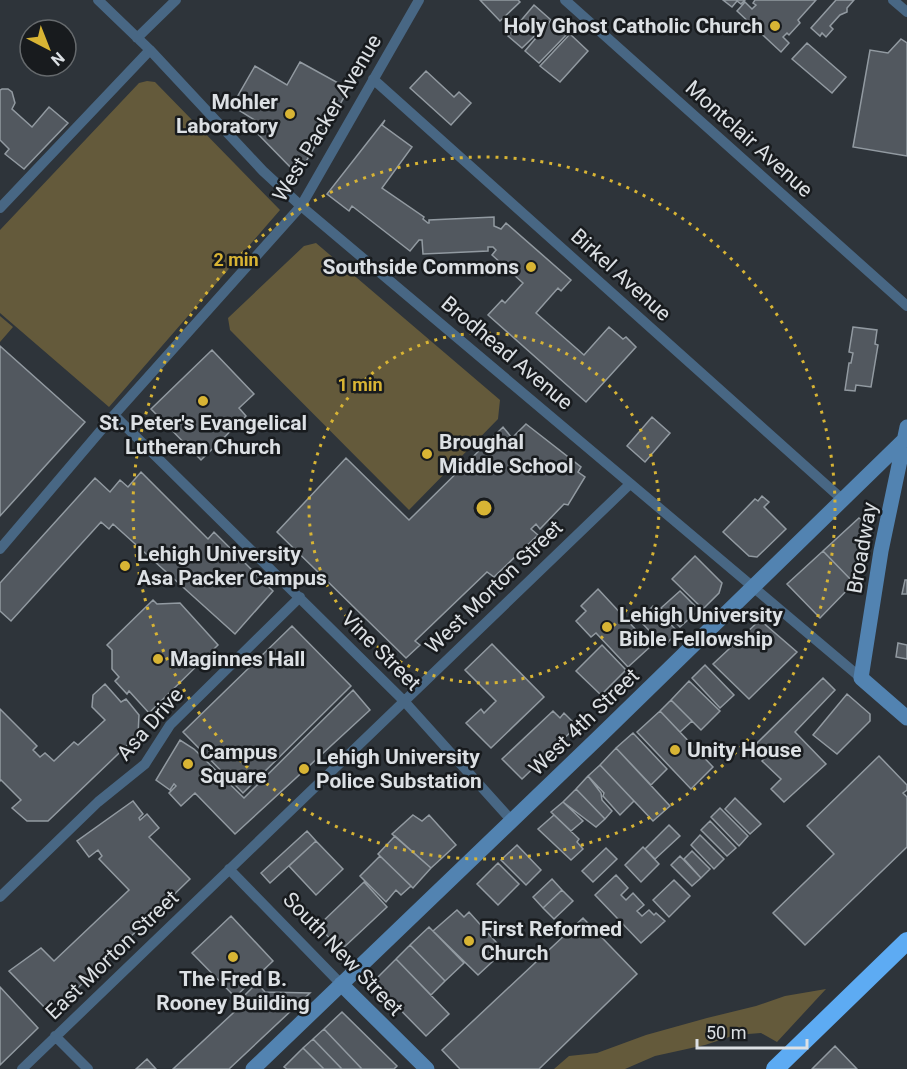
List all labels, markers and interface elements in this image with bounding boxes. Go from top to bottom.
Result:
place label: Holy Ghost Catholic Church [503,14,763,38]
north arrow [18,18,78,78]
marker: Holy Ghost Catholic Church [768,19,782,33]
street label: West Packer Avenue [268,30,386,206]
text: N [47,48,68,70]
street label: Montclair Avenue [681,76,817,202]
place label: Mohler Laboratory [176,90,278,138]
marker: Mohler Laboratory [283,107,297,121]
street label: Birkel Avenue [566,224,676,326]
text: 2 min [213,249,259,270]
place label: Southside Commons [322,255,519,279]
marker: Southside Commons [524,260,538,274]
street label: Brodhead Avenue [437,291,577,415]
text: 1 min [337,374,383,395]
marker: St. Peter's Evangelical Lutheran Church [196,394,210,408]
place label: St. Peter's Evangelical Lutheran Church [99,411,307,459]
place label: Broughal Middle School [439,430,574,478]
marker: Broughal Middle School [420,447,434,461]
centre of rings [474,498,494,518]
street label: Broadway [842,500,882,596]
street label: West Morton Street [421,515,568,659]
place label: Lehigh University Asa Packer Campus [137,542,327,590]
marker: Lehigh University Asa Packer Campus [118,559,132,573]
place label: Lehigh University Bible Fellowship [619,603,783,651]
street label: Vine Street [337,607,426,696]
marker: Lehigh University Bible Fellowship [600,620,614,634]
place label: Maginnes Hall [170,647,305,671]
marker: Maginnes Hall [151,652,165,666]
street label: West 4th Street [524,664,644,780]
street label: Asa Drive [112,683,188,765]
place label: Unity House [687,738,802,762]
place label: Campus Square [200,740,278,788]
marker: Unity House [668,743,682,757]
place label: Lehigh University Police Substation [316,745,482,793]
marker: Campus Square [181,757,195,771]
marker: Lehigh University Police Substation [297,762,311,776]
street label: East Morton Street [41,885,183,1024]
street label: South New Street [278,887,408,1021]
place label: First Reformed Church [481,917,622,965]
marker: First Reformed Church [462,934,476,948]
marker: The Fred B. Rooney Building [226,950,240,964]
place label: The Fred B. Rooney Building [156,967,310,1015]
scale bar [697,1012,806,1050]
text: 50 m [706,1022,746,1043]

